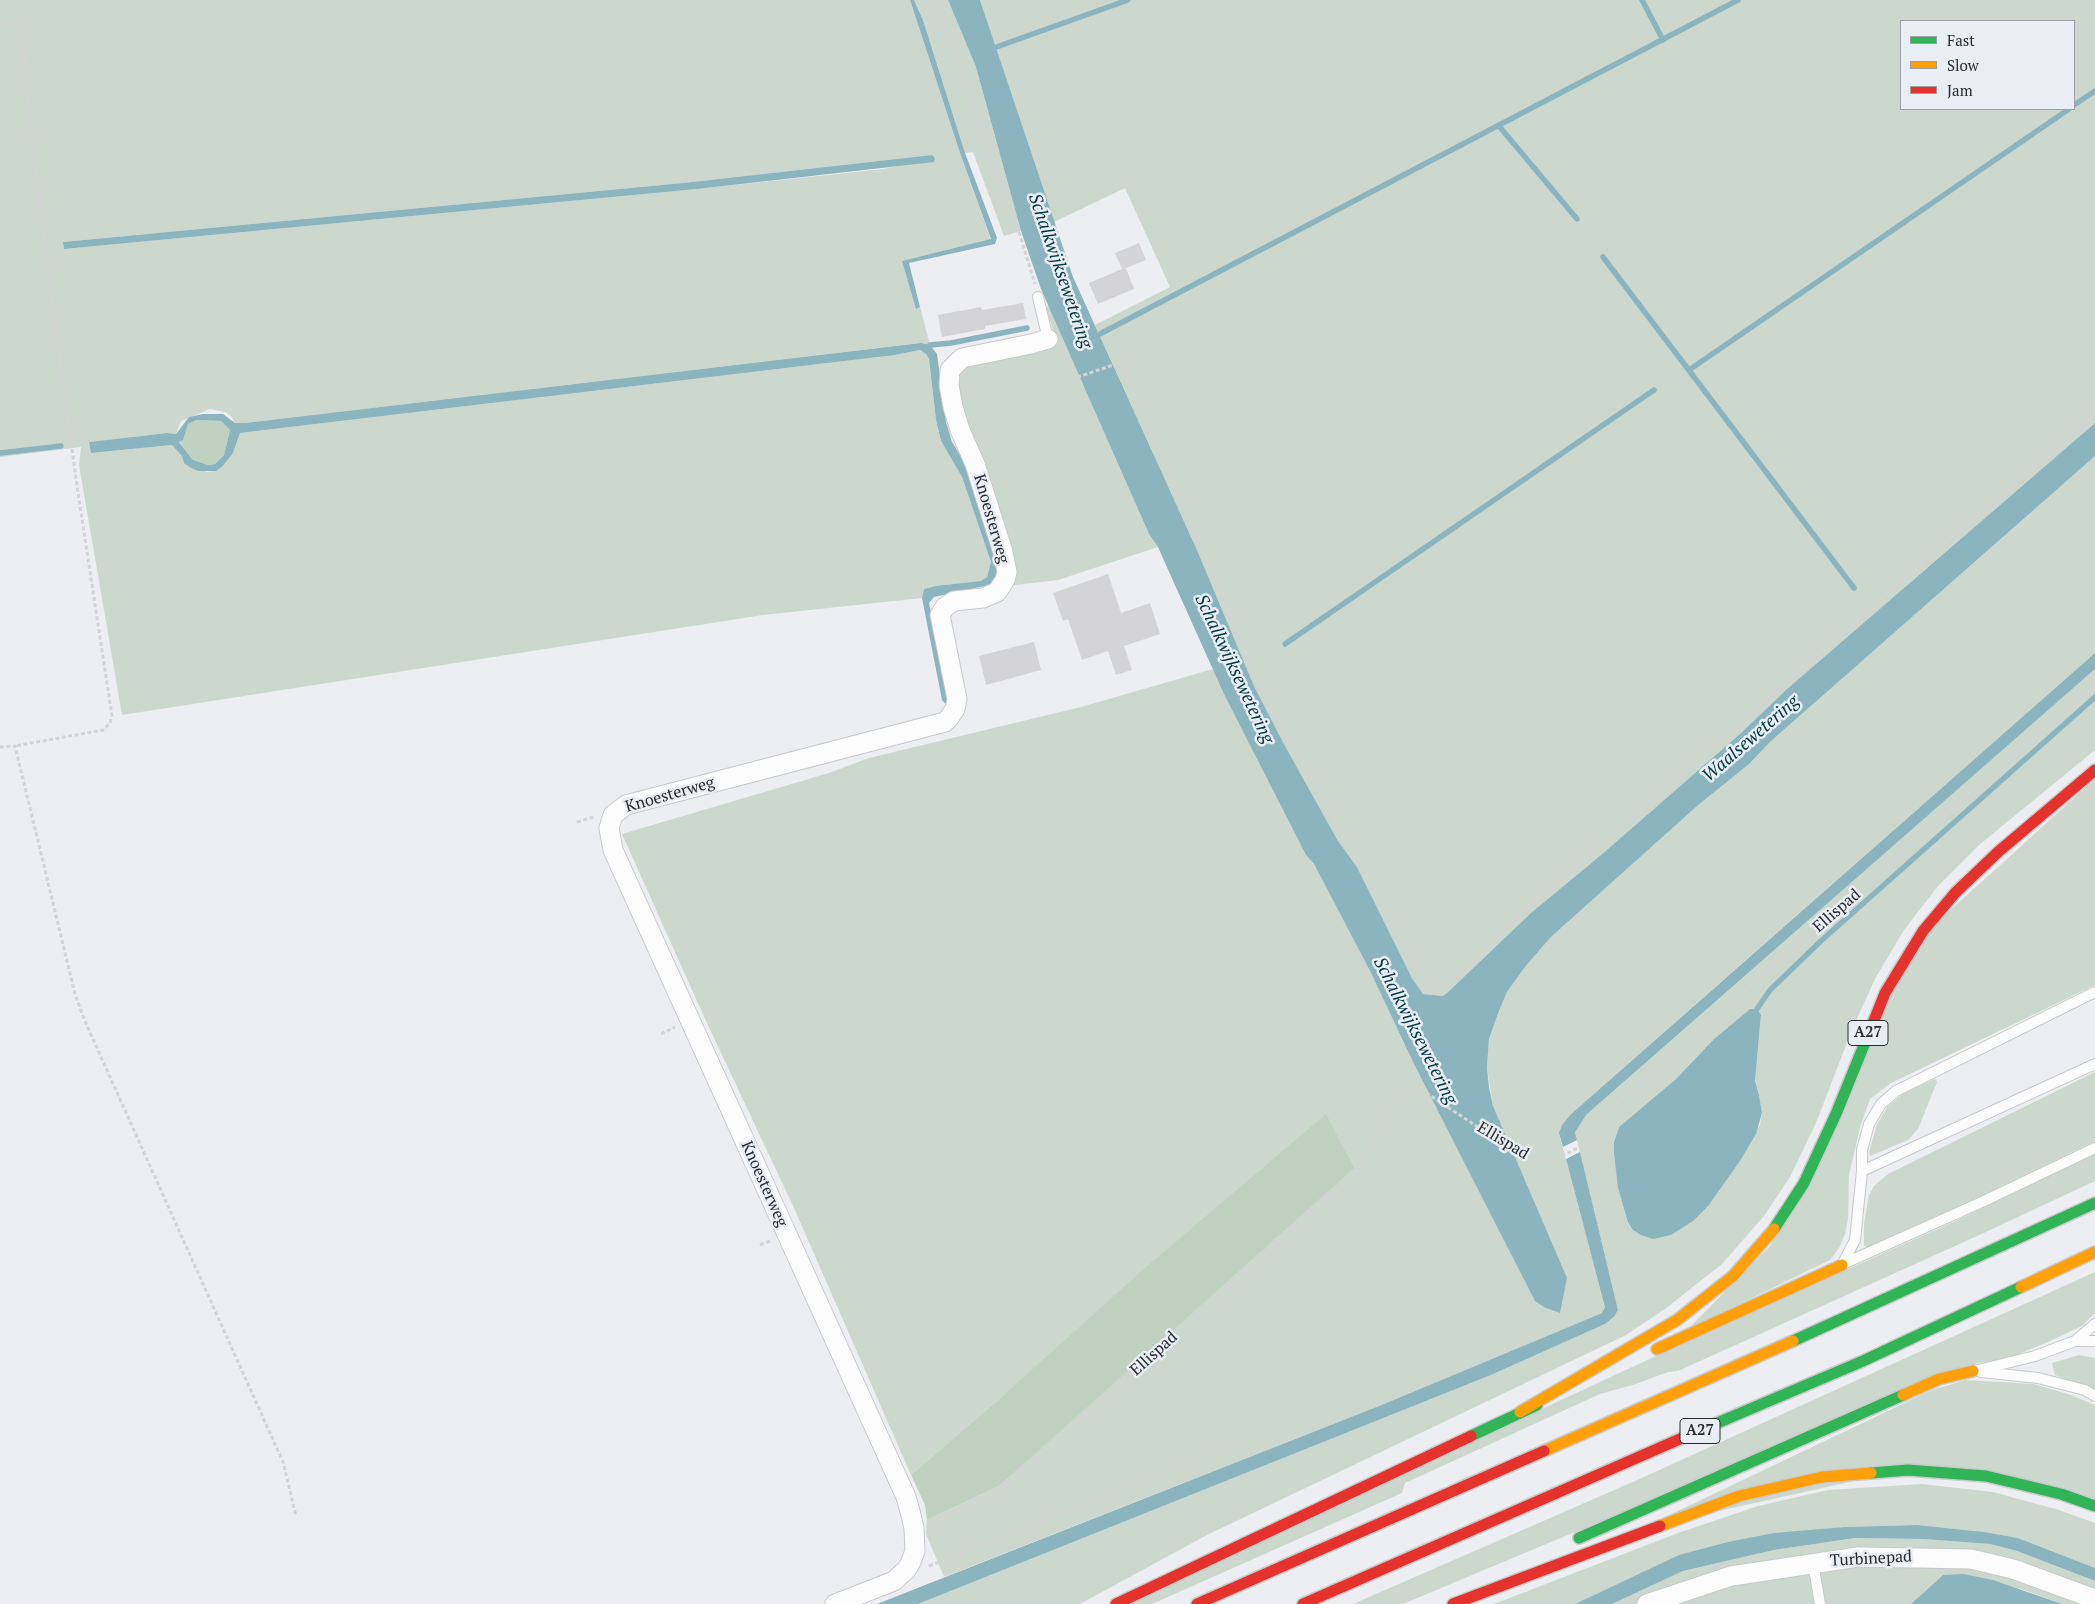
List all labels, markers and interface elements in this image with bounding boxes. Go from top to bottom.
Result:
legend [1900,20,2075,110]
text: Fast [1947,30,1975,50]
text: Slow [1947,55,1979,75]
text: Jam [1947,80,1973,100]
water label: Schalkwijksewetering [1023,191,1097,351]
street label: Knoesterweg [969,472,1013,566]
water label: Schalkwijksewetering [1190,591,1278,747]
water label: Waalsewetering [1698,691,1804,787]
street label: Knoesterweg [623,773,717,817]
street label: Ellispad [1809,885,1865,937]
water label: Schalkwijksewetering [1369,954,1461,1108]
road number: A27 [1848,1020,1888,1046]
street label: Ellispad [1474,1118,1532,1164]
street label: Knoesterweg [737,1138,791,1230]
street label: Ellispad [1127,1328,1181,1380]
road number: A27 [1680,1418,1720,1444]
street label: Turbinepad [1830,1547,1912,1571]

